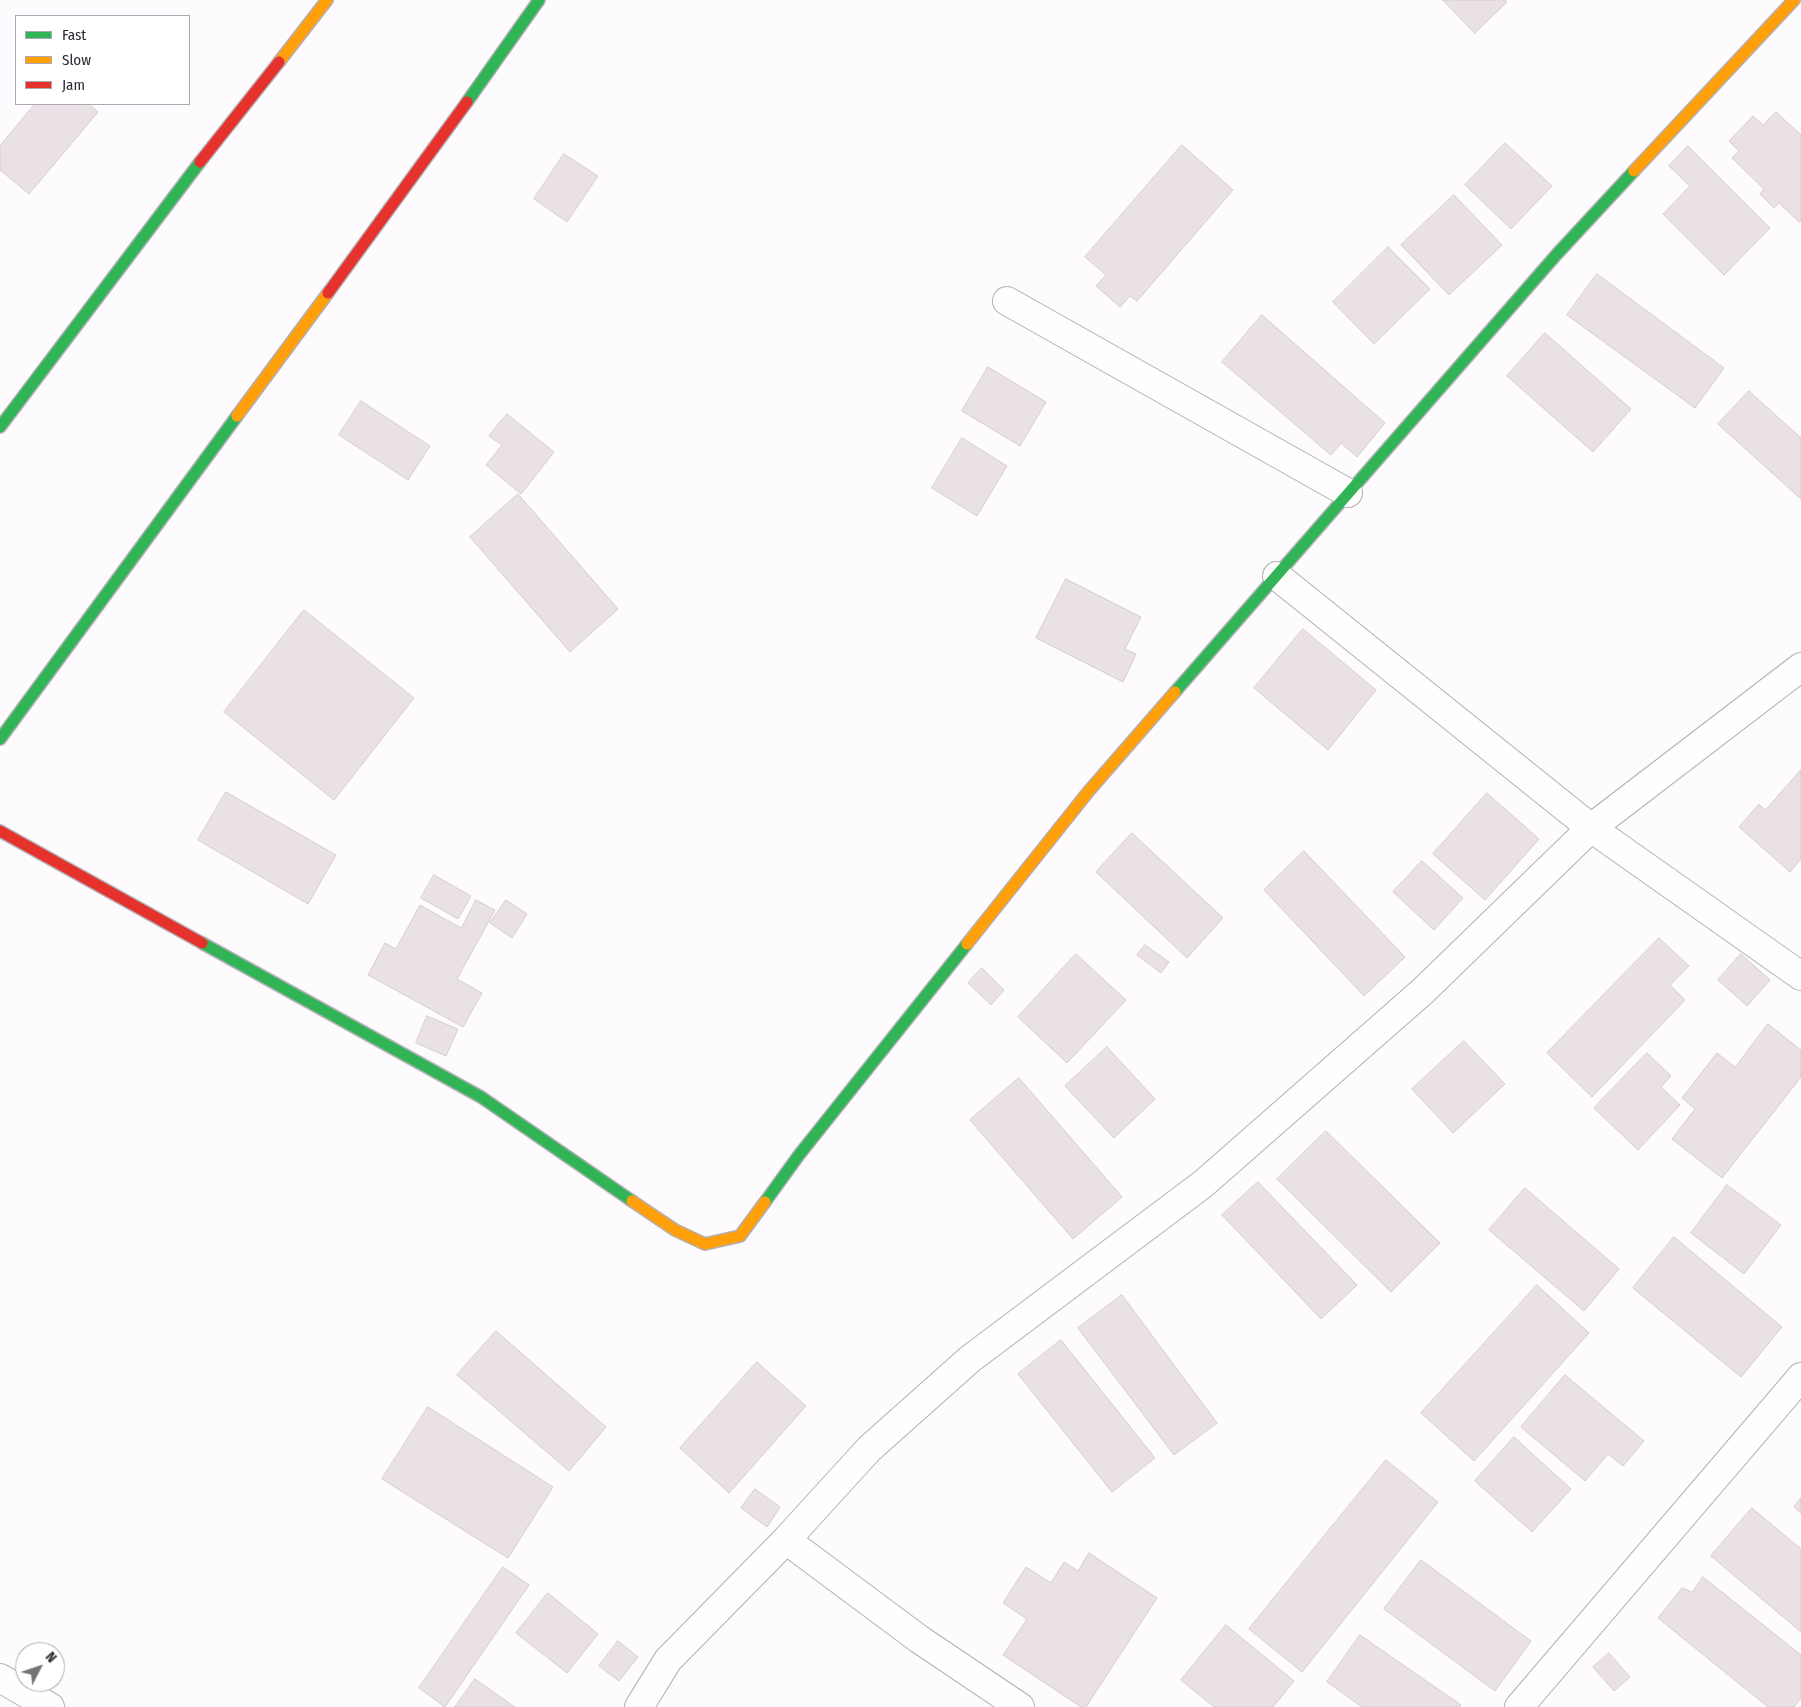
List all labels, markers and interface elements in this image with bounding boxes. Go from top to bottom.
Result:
legend [15,15,190,105]
text: Fast [62,26,86,44]
text: Slow [62,51,91,69]
text: Jam [62,76,85,94]
north arrow [15,1642,65,1692]
text: N [42,1649,60,1666]

